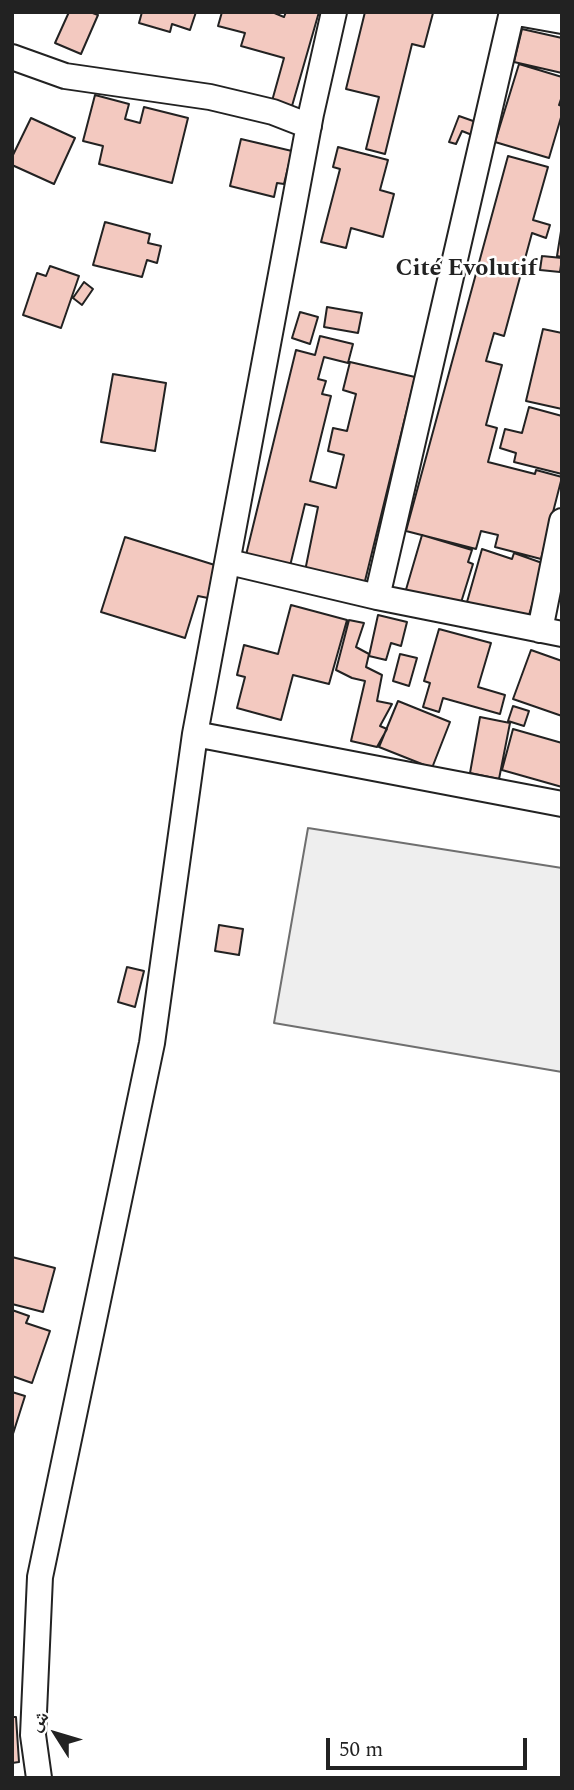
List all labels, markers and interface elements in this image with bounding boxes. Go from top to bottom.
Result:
district label: Cité Evolutif [395,256,537,284]
north arrow [21,1699,91,1769]
text: ش [21,1704,56,1738]
scale bar [329,1724,530,1768]
text: 50 m [339,1734,383,1766]

